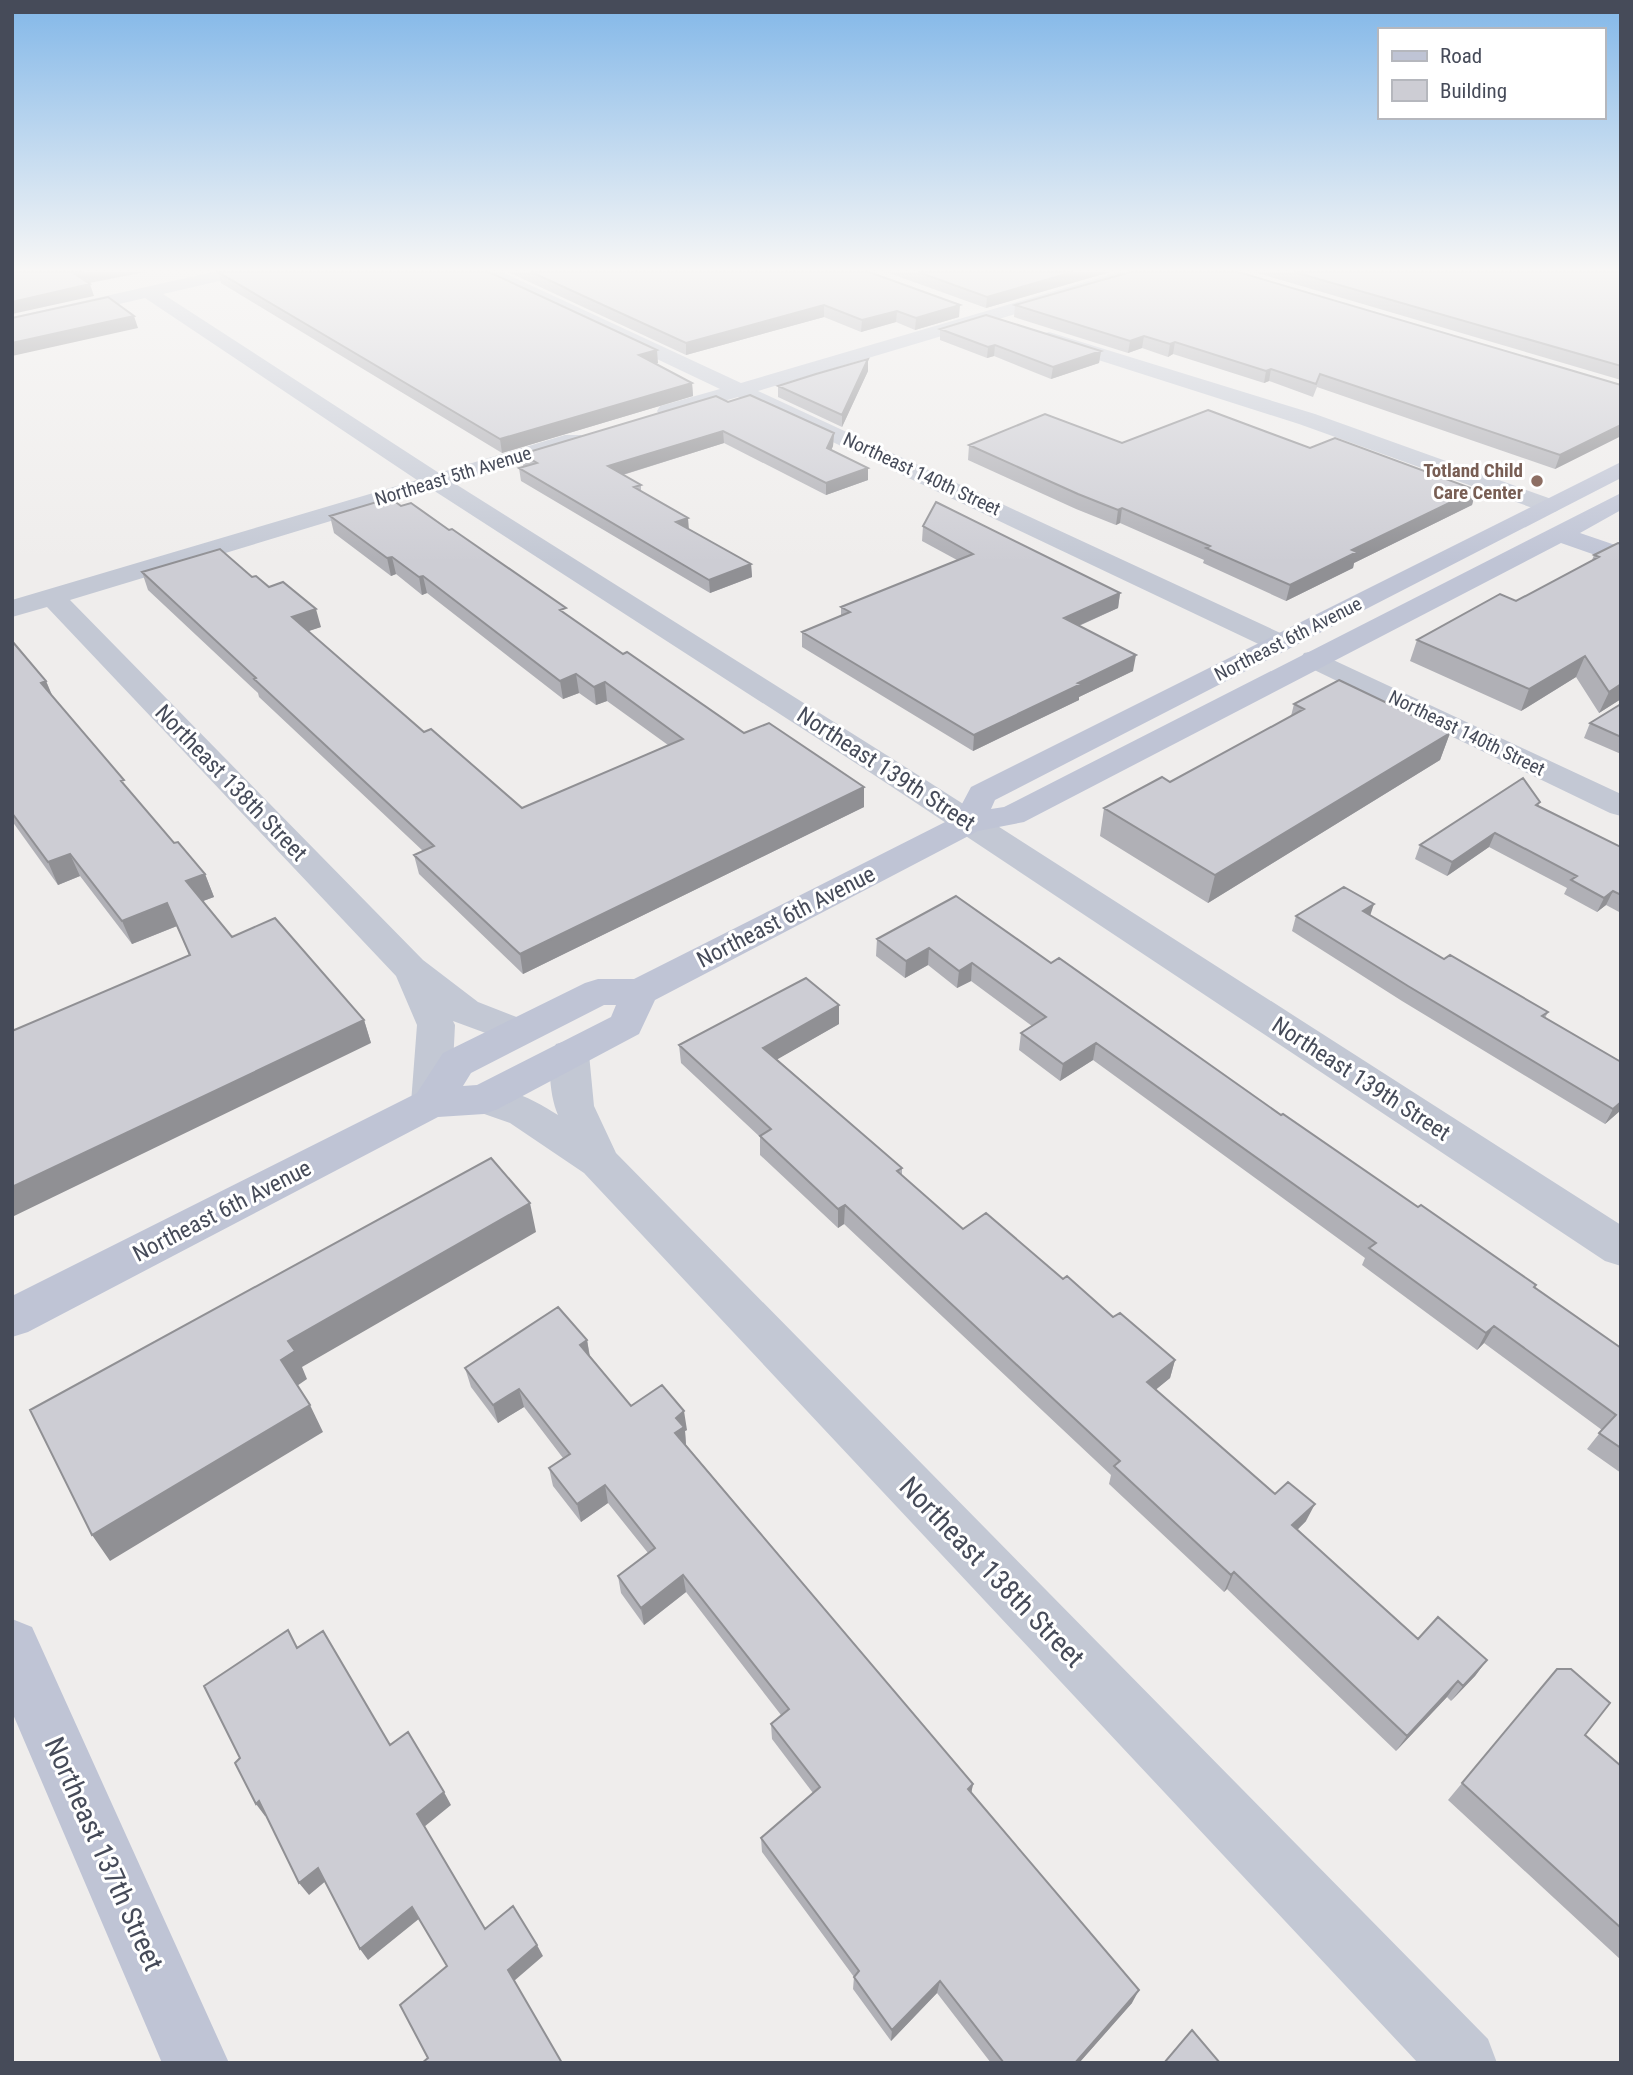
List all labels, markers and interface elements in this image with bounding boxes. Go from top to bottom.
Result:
legend [1378,28,1605,119]
text: Road [1440,44,1482,68]
text: Building [1440,79,1507,103]
street label: Northeast 140th Street [840,427,1004,521]
street label: Northeast 5th Avenue [372,441,534,511]
place label: Totland Child Care Center [1423,459,1523,504]
marker: Totland Child Care Center [1529,473,1545,489]
street label: Northeast 6th Avenue [1210,592,1366,686]
street label: Northeast 140th Street [1385,685,1549,781]
street label: Northeast 138th Street [149,699,313,867]
street label: Northeast 139th Street [792,701,980,837]
street label: Northeast 6th Avenue [692,860,880,974]
street label: Northeast 139th Street [1267,1011,1455,1147]
street label: Northeast 6th Avenue [128,1154,316,1268]
street label: Northeast 138th Street [893,1470,1091,1674]
street label: Northeast 137th Street [38,1732,170,1976]

